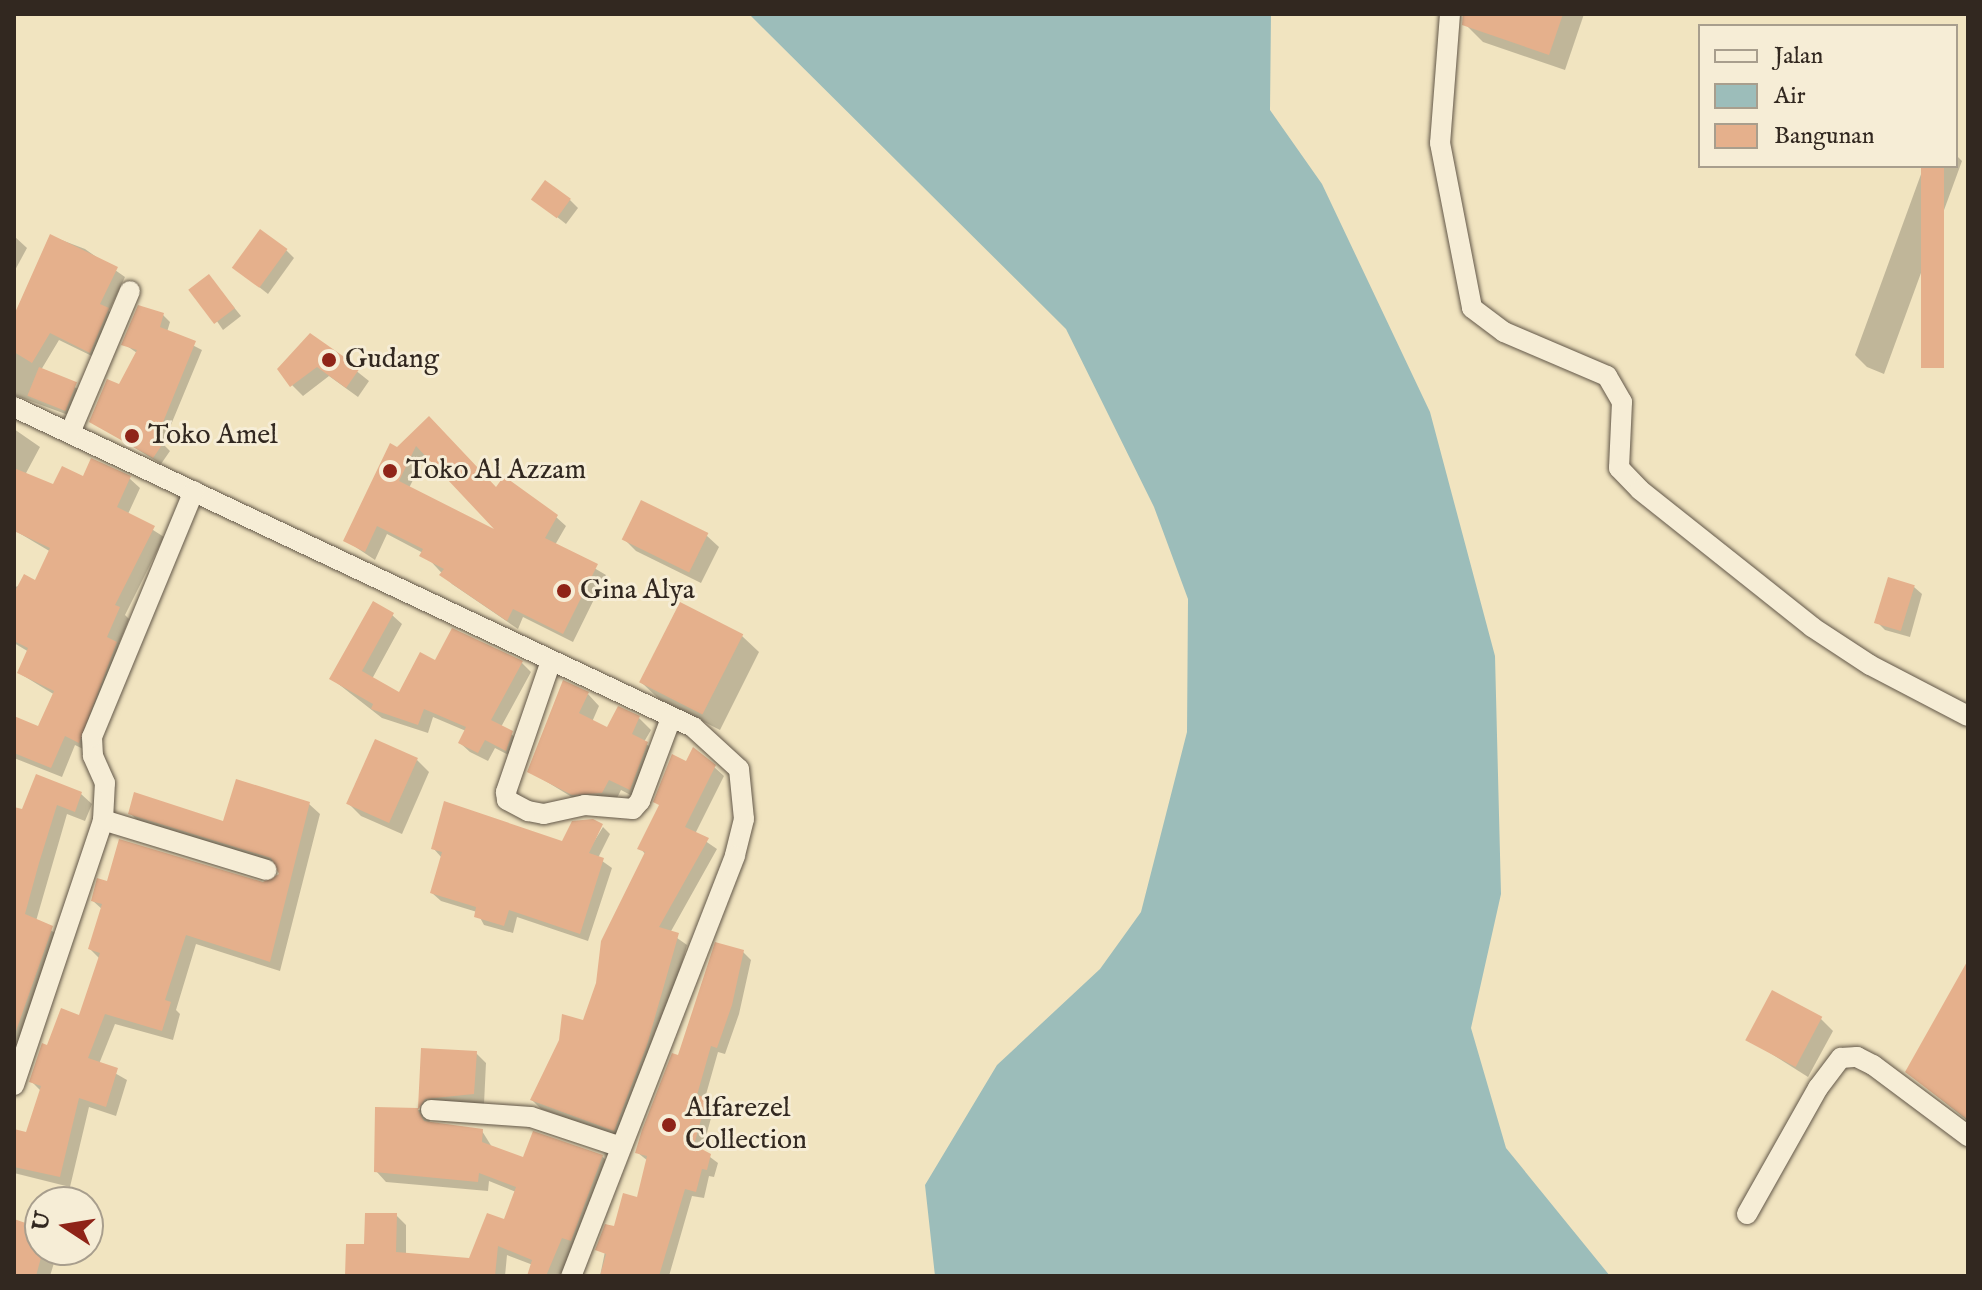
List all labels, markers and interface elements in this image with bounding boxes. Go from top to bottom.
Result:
legend [1698,24,1958,168]
text: Jalan [1774,41,1823,72]
text: Air [1774,81,1805,112]
text: Bangunan [1774,121,1874,152]
place label: Gudang [345,343,439,377]
marker: Gudang [320,351,338,369]
place label: Toko Amel [148,419,278,453]
marker: Toko Amel [123,427,141,445]
place label: Toko Al Azzam [406,454,586,488]
marker: Toko Al Azzam [381,462,399,480]
place label: Gina Alya [580,574,695,608]
marker: Gina Alya [555,582,573,600]
place label: Alfarezel Collection [685,1092,807,1158]
marker: Alfarezel Collection [660,1116,678,1134]
north arrow [24,1186,104,1266]
text: U [27,1209,58,1233]

